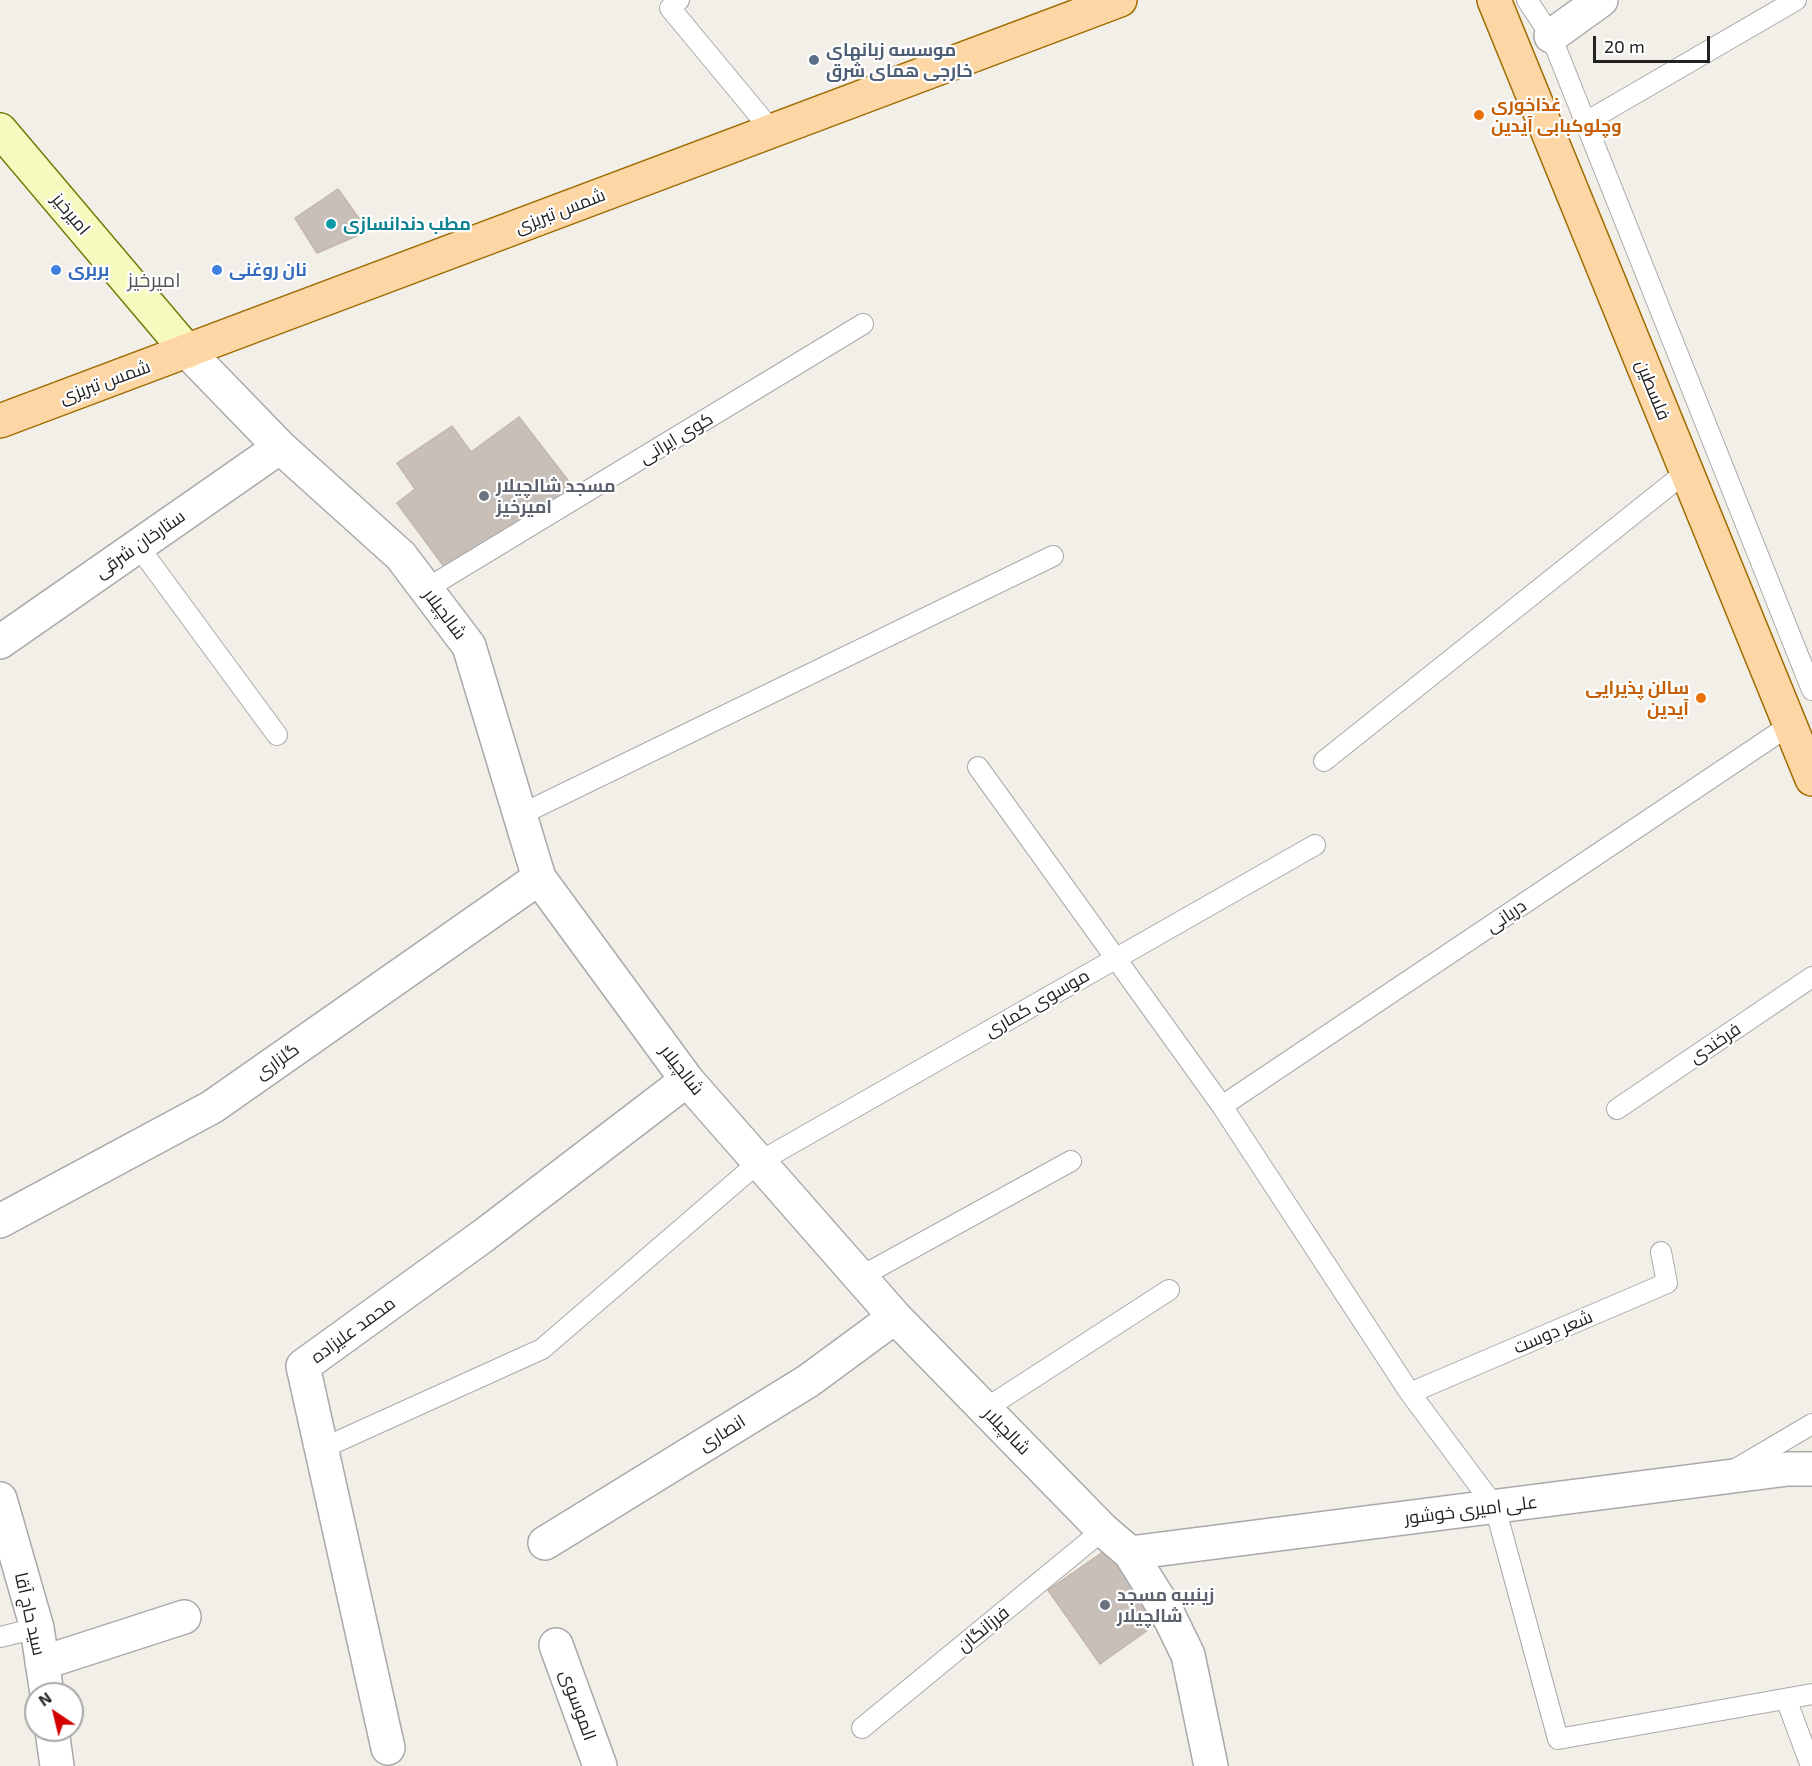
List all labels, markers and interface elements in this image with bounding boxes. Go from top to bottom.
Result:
scale bar [1596,24,1713,62]
text: 20 m [1604,35,1645,57]
place label: موسسه زبانهای خارجی همای شرق [826,39,973,82]
marker: موسسه زبانهای خارجی همای شرق [807,53,821,67]
place label: غذاخوری وچلوکبابی آیدین [1491,94,1622,136]
marker: غذاخوری وچلوکبابی آیدین [1472,108,1486,122]
street label: شمس تبریزی [512,184,608,238]
street label: امیرخیز [47,189,95,239]
place label: مطب دندانسازی [343,213,471,235]
marker: مطب دندانسازی [324,217,338,231]
place label: بربری [68,259,109,281]
place label: نان روغنی [229,259,307,281]
marker: بربری [49,263,63,277]
marker: نان روغنی [210,263,224,277]
district label: امیرخیز [127,268,181,292]
street label: شمس تبریزی [57,356,153,408]
street label: فلسطین [1631,357,1675,423]
street label: کوی ایرانی [635,408,717,468]
place label: مسجد شالچیلار امیرخیز [496,475,616,518]
marker: مسجد شالچیلار امیرخیز [477,489,491,503]
street label: ستارخان شرقی [91,505,189,583]
street label: شالچیلار [419,584,471,644]
place label: سالن پذیرایی آیدین [1585,677,1689,720]
marker: سالن پذیرایی آیدین [1694,691,1708,705]
street label: دریانی [1482,895,1530,937]
street label: موسوی کماری [981,964,1093,1042]
street label: فرخندی [1685,1018,1745,1068]
street label: گلزاری [251,1038,303,1084]
street label: شالچیلار [656,1040,708,1100]
street label: محمد علیزاده [307,1292,399,1368]
street label: شعر دوست [1510,1306,1596,1358]
street label: شالچیلار [979,1403,1035,1459]
street label: انصاری [695,1410,749,1456]
street label: علی امیری خوشور [1403,1491,1539,1529]
street label: سید حاج آقا [10,1570,50,1658]
place label: زینبیه مسجد شالچیلار [1117,1584,1214,1626]
marker: زینبیه مسجد شالچیلار [1098,1598,1112,1612]
street label: فرزانگان [953,1601,1013,1657]
street label: الموسوی [555,1667,601,1743]
north arrow [24,1682,84,1742]
text: N [34,1687,55,1710]

